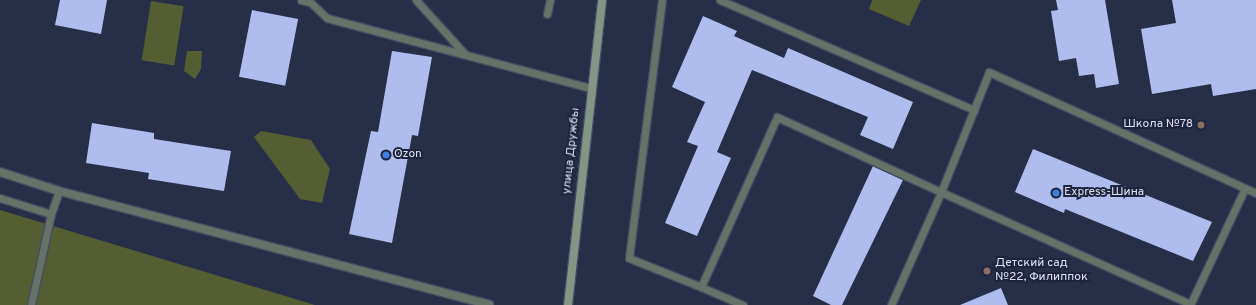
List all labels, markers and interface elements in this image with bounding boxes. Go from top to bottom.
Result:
street label: улица Дружбы [560,107,584,195]
place label: Школа №78 [1123,118,1193,132]
marker: Школа №78 [1196,120,1206,130]
place label: Ozon [394,148,422,162]
marker: Ozon [381,150,391,160]
place label: Express-Шина [1064,186,1144,200]
marker: Express-Шина [1051,188,1061,198]
place label: Детский сад №22, Филиппок [995,257,1088,285]
marker: Детский сад №22, Филиппок [982,266,992,276]

